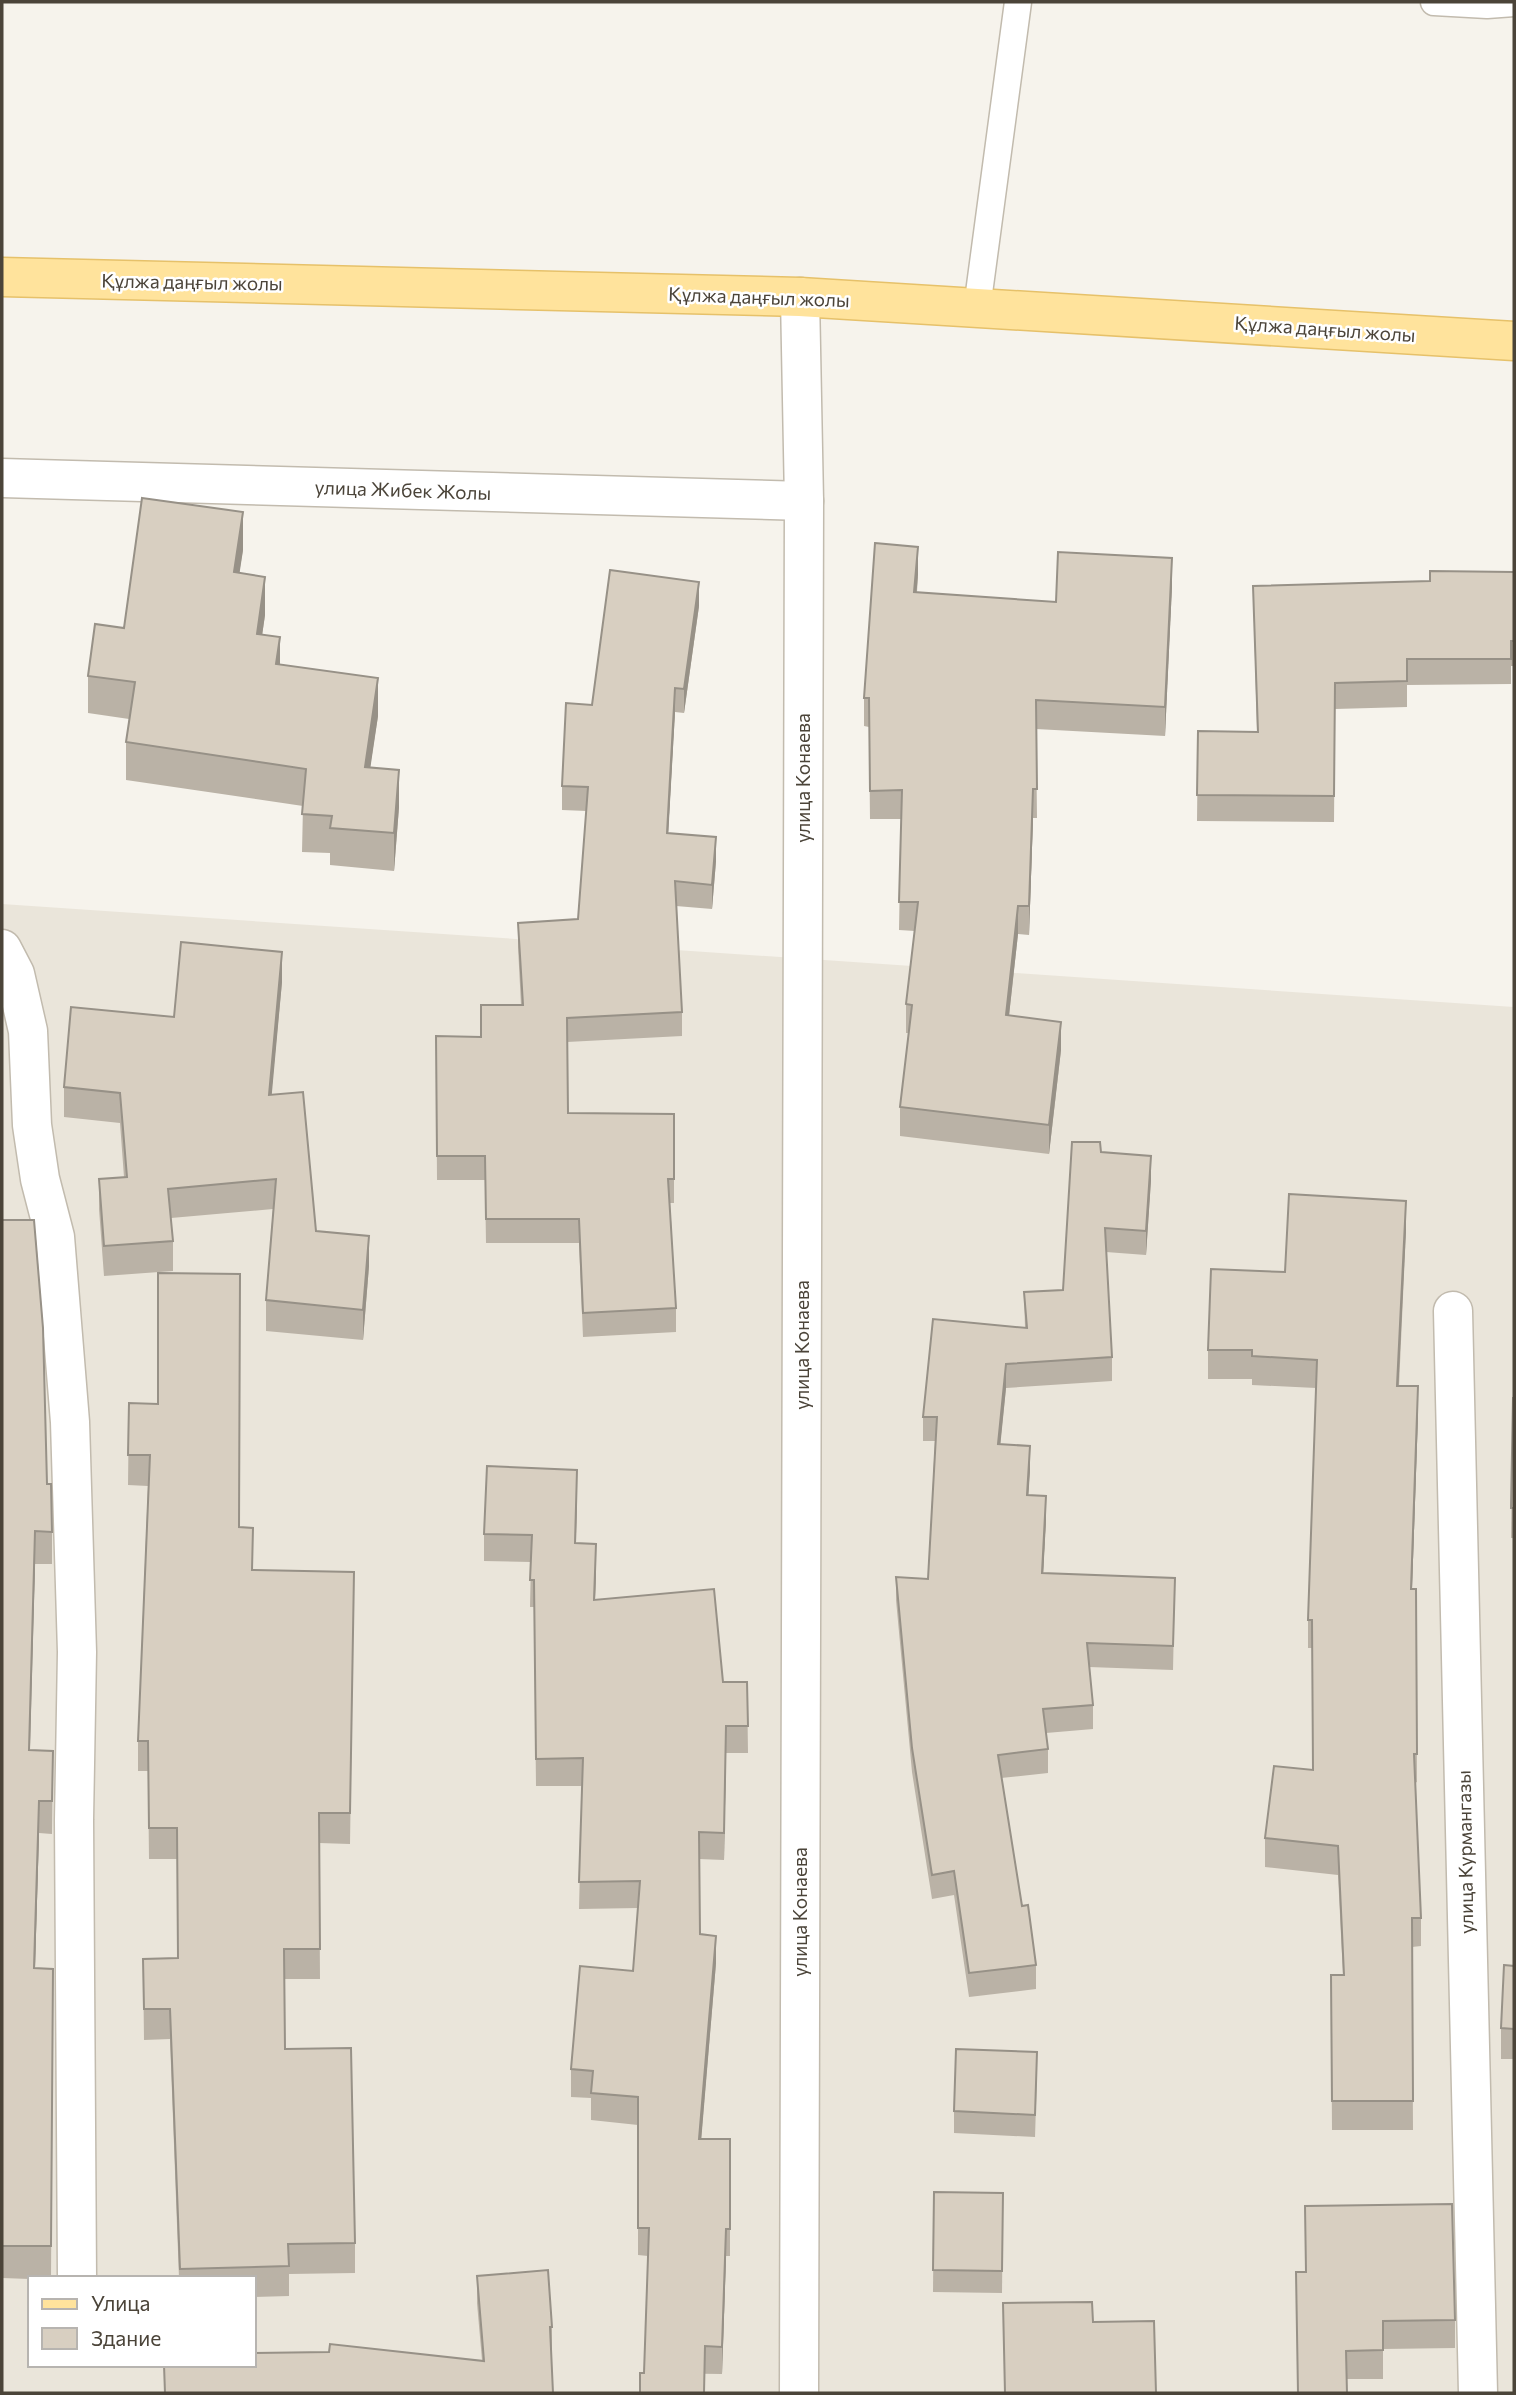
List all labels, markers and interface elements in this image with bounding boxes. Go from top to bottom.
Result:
street label: Құлжа даңғыл жолы [101,268,283,295]
street label: Құлжа даңғыл жолы [668,282,850,311]
street label: Құлжа даңғыл жолы [1234,311,1416,346]
street label: улица Жибек Жолы [314,475,492,504]
street label: улица Конаева [791,713,814,843]
street label: улица Конаева [790,1280,813,1410]
street label: улица Курмангазы [1452,1770,1477,1934]
street label: улица Конаева [788,1847,811,1977]
legend [28,2276,256,2367]
text: Улица [91,2290,150,2315]
text: Здание [91,2325,161,2350]

